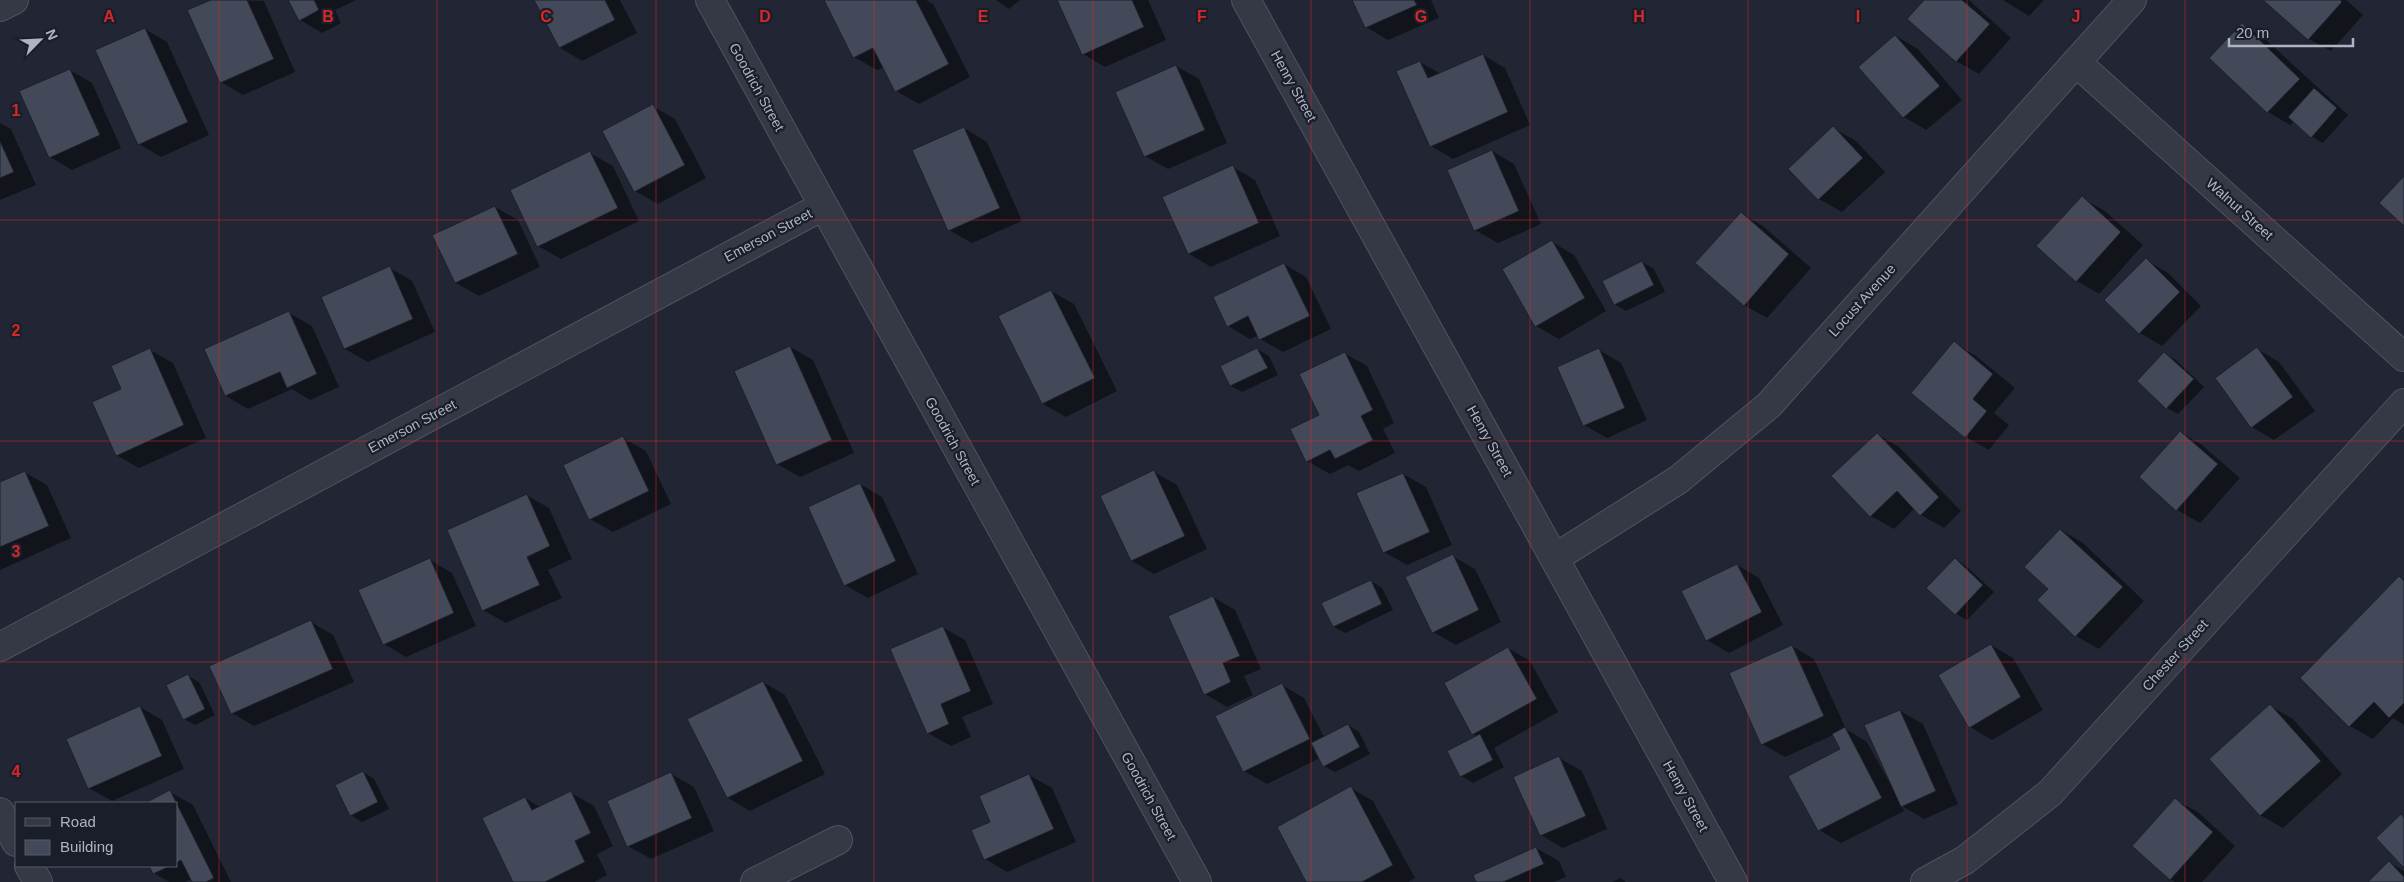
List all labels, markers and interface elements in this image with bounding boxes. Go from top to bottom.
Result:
text: A [103,8,115,25]
text: B [322,8,334,25]
text: C [540,8,552,25]
text: D [759,8,771,25]
text: E [978,8,989,25]
text: F [1197,8,1207,25]
text: G [1415,8,1427,25]
text: H [1633,8,1645,25]
text: I [1856,8,1860,25]
text: J [2072,8,2080,25]
north arrow [15,15,65,65]
scale bar [2229,15,2353,47]
text: 20 m [2236,24,2269,41]
text: N [43,27,61,43]
street label: Goodrich Street [726,40,788,134]
street label: Henry Street [1268,48,1320,124]
text: 1 [12,102,21,119]
street label: Walnut Street [2203,175,2277,243]
street label: Emerson Street [721,205,815,265]
street label: Locust Avenue [1825,260,1899,339]
text: 2 [12,322,21,339]
street label: Goodrich Street [922,394,984,488]
street label: Emerson Street [365,396,459,456]
street label: Henry Street [1464,403,1516,479]
text: 3 [12,543,21,560]
street label: Chester Street [2139,616,2211,694]
street label: Goodrich Street [1118,749,1180,843]
street label: Henry Street [1660,758,1712,834]
text: 4 [12,763,21,780]
legend [15,802,178,867]
text: Road [60,813,96,830]
text: Building [60,838,113,855]

